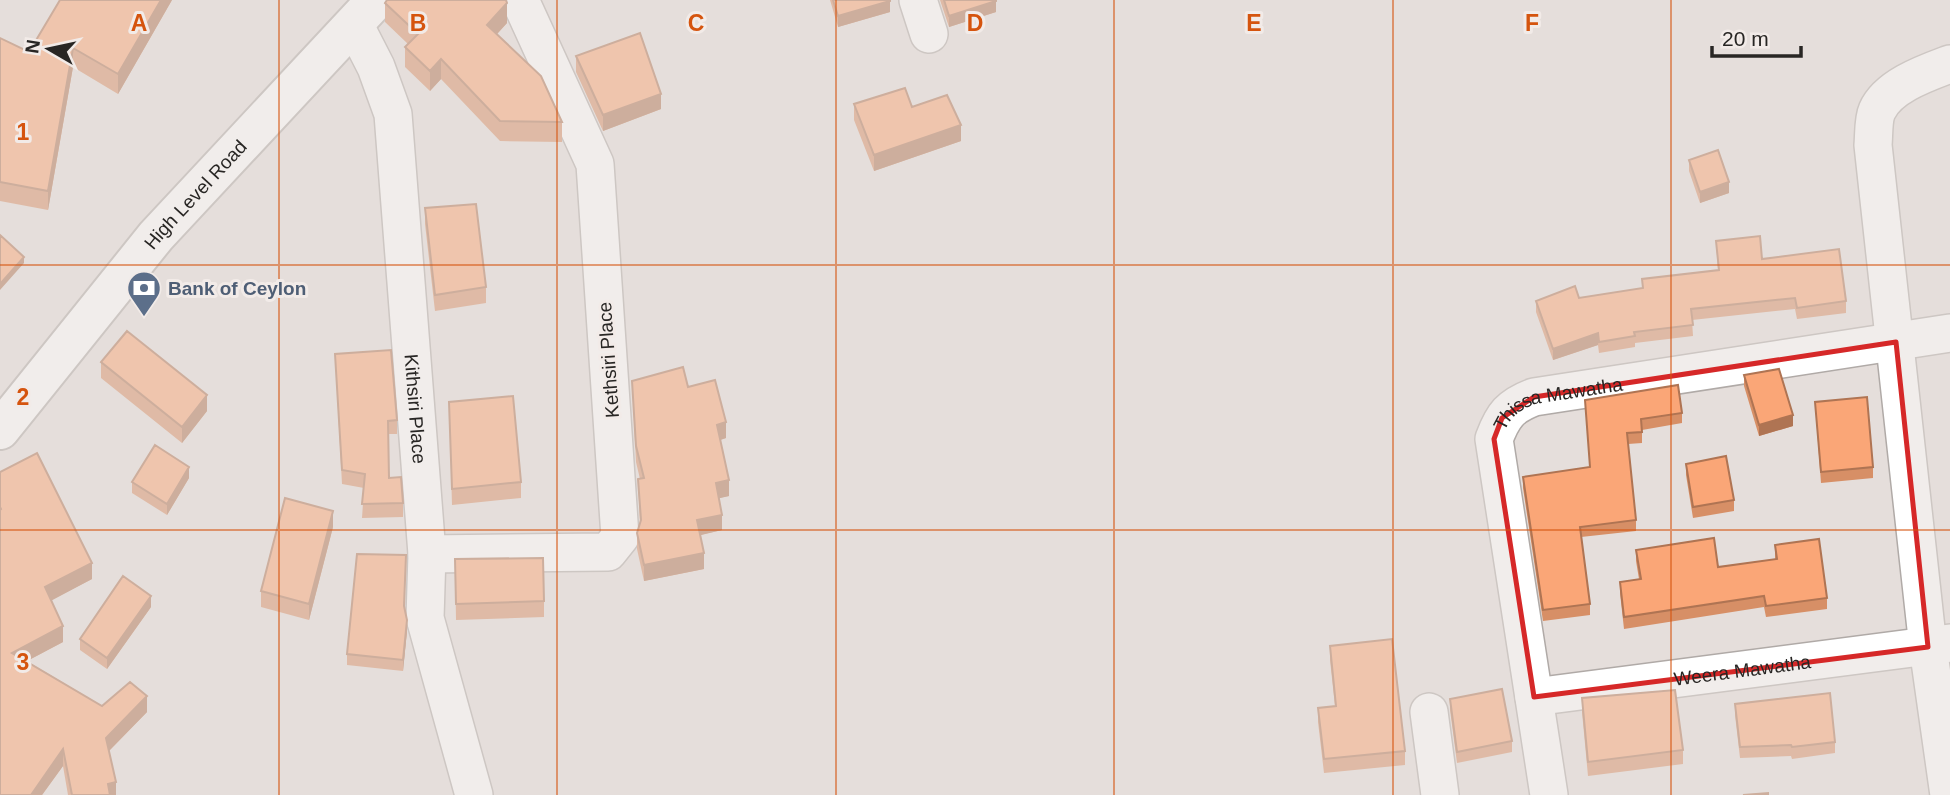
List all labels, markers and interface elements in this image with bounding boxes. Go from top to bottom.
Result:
text: A [131,10,147,36]
text: B [410,10,426,36]
text: C [688,10,704,36]
text: D [967,10,983,36]
text: E [1246,10,1262,36]
text: F [1525,10,1539,36]
north arrow [14,14,84,84]
scale bar [1712,14,1801,58]
text: 20 m [1722,27,1769,50]
text: N [21,38,44,55]
text: 1 [17,119,30,145]
street label: High Level Road [140,136,251,253]
bank icon: Bank of Ceylon [125,269,163,318]
place label: Bank of Ceylon [168,278,306,299]
street label: Kethsiri Place [594,301,623,419]
street label: Kithsiri Place [401,353,430,464]
street label: Thissa Mawatha [1489,373,1624,433]
text: 2 [17,384,29,410]
text: 3 [17,649,29,675]
street label: Weera Mawatha [1672,651,1813,690]

